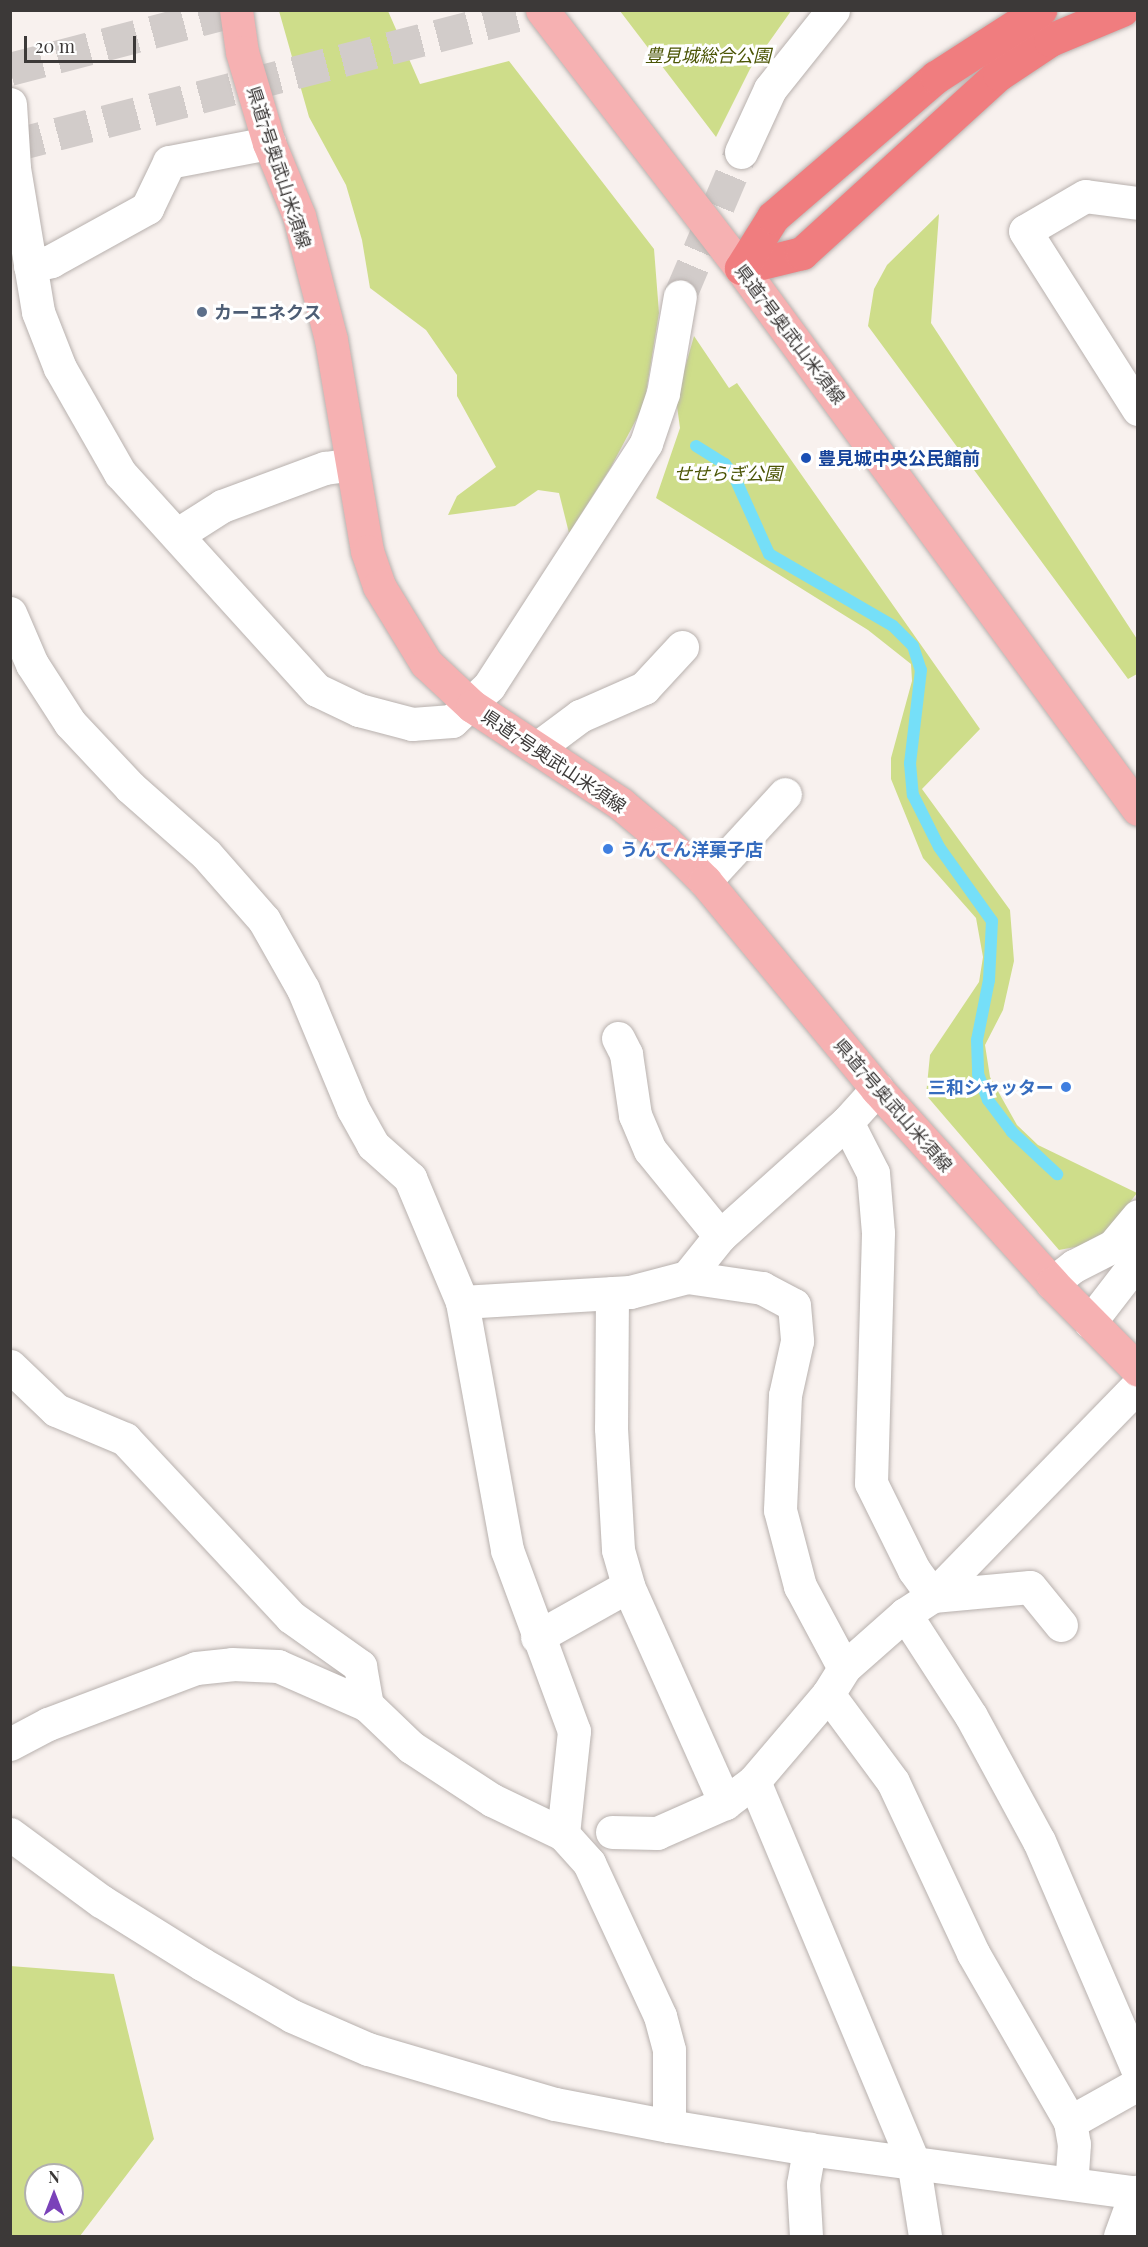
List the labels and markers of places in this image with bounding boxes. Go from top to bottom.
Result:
place label: カーエネクス [214,301,322,323]
marker: カーエネクス [195,305,209,319]
place label: 豊見城中央公民館前 [818,447,980,469]
marker: 豊見城中央公民館前 [799,451,813,465]
place label: うんてん洋菓子店 [620,838,764,860]
marker: うんてん洋菓子店 [601,842,615,856]
place label: 三和シャッター [928,1076,1054,1098]
marker: 三和シャッター [1059,1080,1073,1094]

